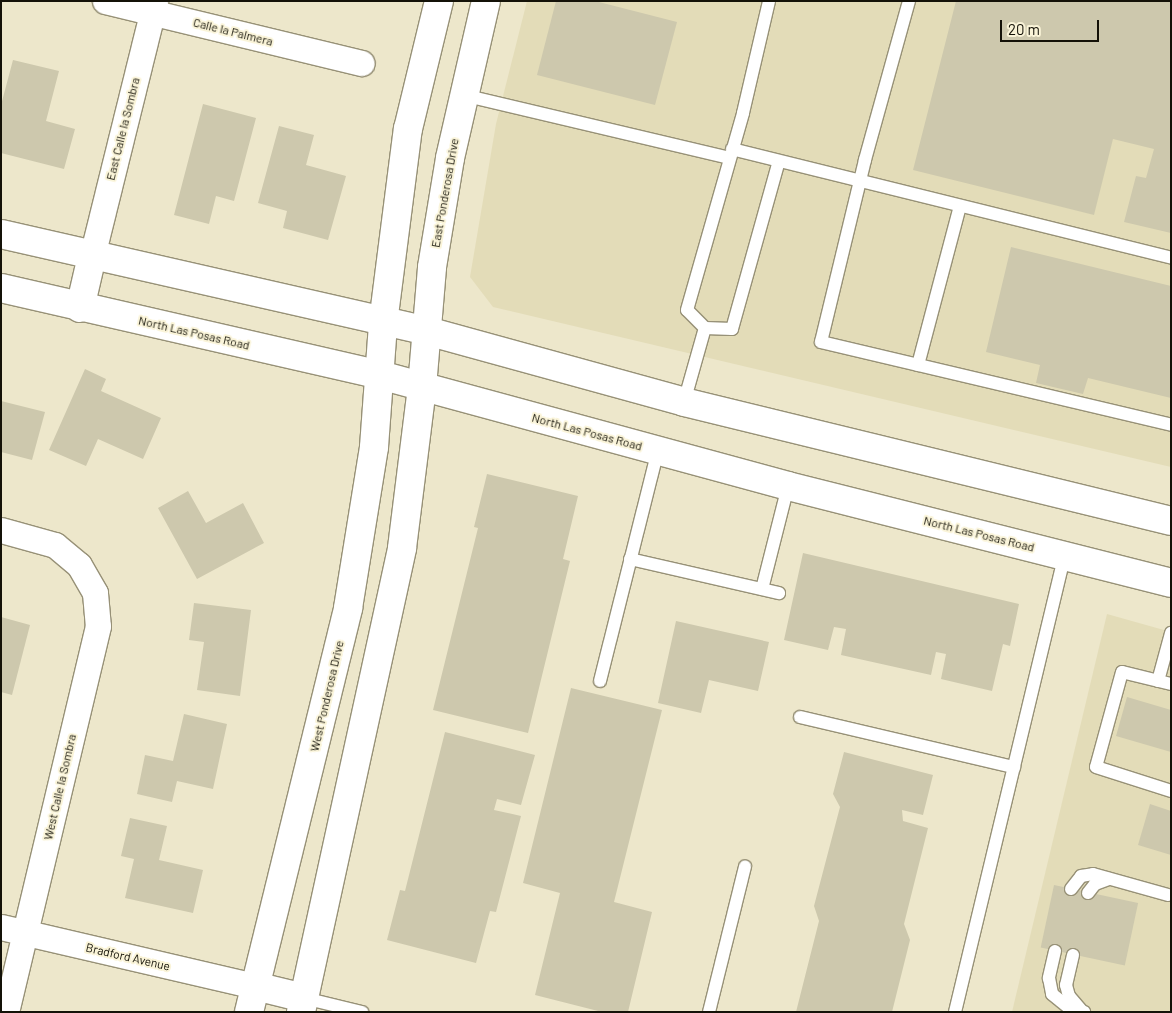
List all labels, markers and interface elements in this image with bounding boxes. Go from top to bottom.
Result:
scale bar [1002,10,1101,42]
street label: Calle la Palmera [192,15,274,49]
text: 20 m [1008,20,1040,38]
street label: East Calle la Sombra [103,76,143,182]
street label: East Ponderosa Drive [428,137,462,249]
street label: North Las Posas Road [137,313,251,353]
street label: North Las Posas Road [530,410,644,454]
street label: North Las Posas Road [922,513,1036,555]
street label: West Ponderosa Drive [307,639,347,753]
street label: West Calle la Sombra [41,733,79,841]
street label: Bradford Avenue [84,940,172,974]

